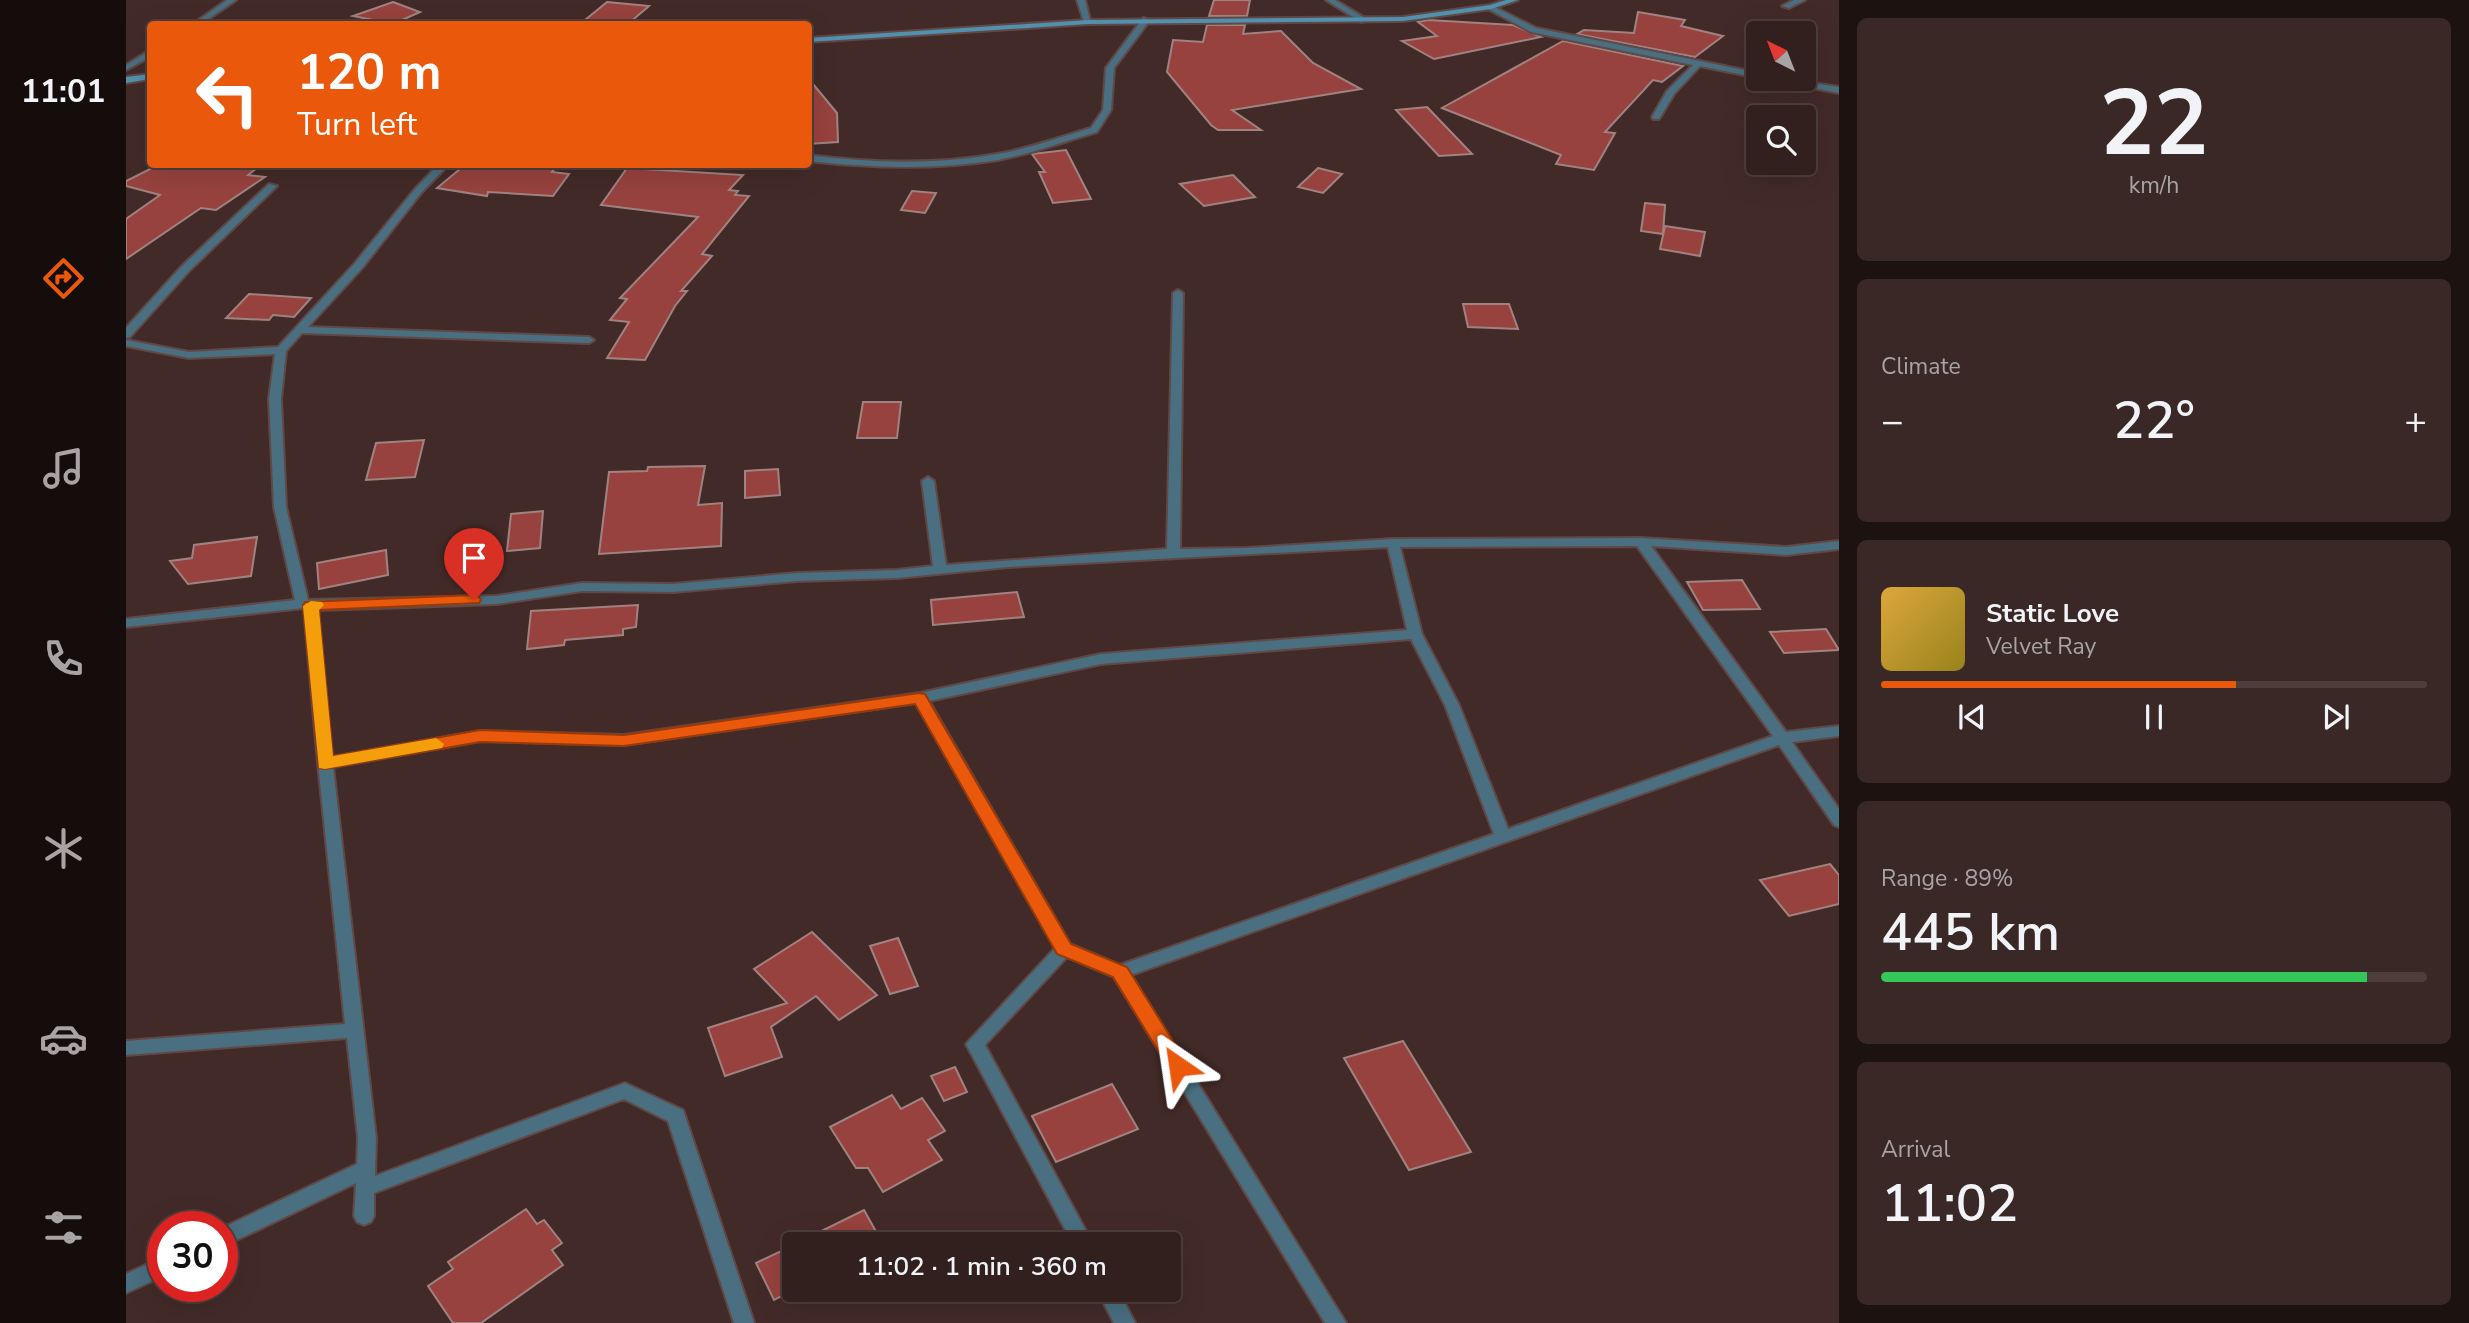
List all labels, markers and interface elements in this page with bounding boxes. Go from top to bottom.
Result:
north arrow [1746,21,1816,91]
map controls [1746,21,1816,175]
text: 120 m [297,39,441,106]
icon: left [182,49,273,140]
text: 22 [2099,62,2209,186]
text: 11:01 [21,70,105,113]
text: Turn left [297,103,417,146]
button: search [1746,105,1816,175]
text: km/h [2129,170,2179,201]
icon: directions [39,254,88,303]
text: Climate [1881,351,1961,382]
text: 22° [2113,385,2195,456]
text: − [1881,396,1904,447]
text: + [2404,396,2427,447]
icon: music [39,444,88,493]
pin [444,528,504,600]
icon: arrive [455,539,493,577]
text: Static Love [1986,596,2119,631]
text: Velvet Ray [1986,631,2096,662]
icon: phone [39,634,88,683]
icon: previous [1953,698,1991,736]
icon: pause [2135,698,2173,736]
icon: next [2317,698,2355,736]
icon: climate [39,824,88,873]
text: Range · 89% [1881,863,2013,894]
text: 445 km [1881,897,2060,968]
icon: car [39,1014,88,1063]
position arrow [1141,1029,1215,1103]
text: Arrival [1881,1134,1950,1165]
text: 11:02 [1881,1168,2018,1239]
icon: filters [39,1203,88,1252]
speed limit sign: 30 [147,1211,238,1302]
text: 11:02 · 1 min · 360 m [856,1249,1107,1284]

